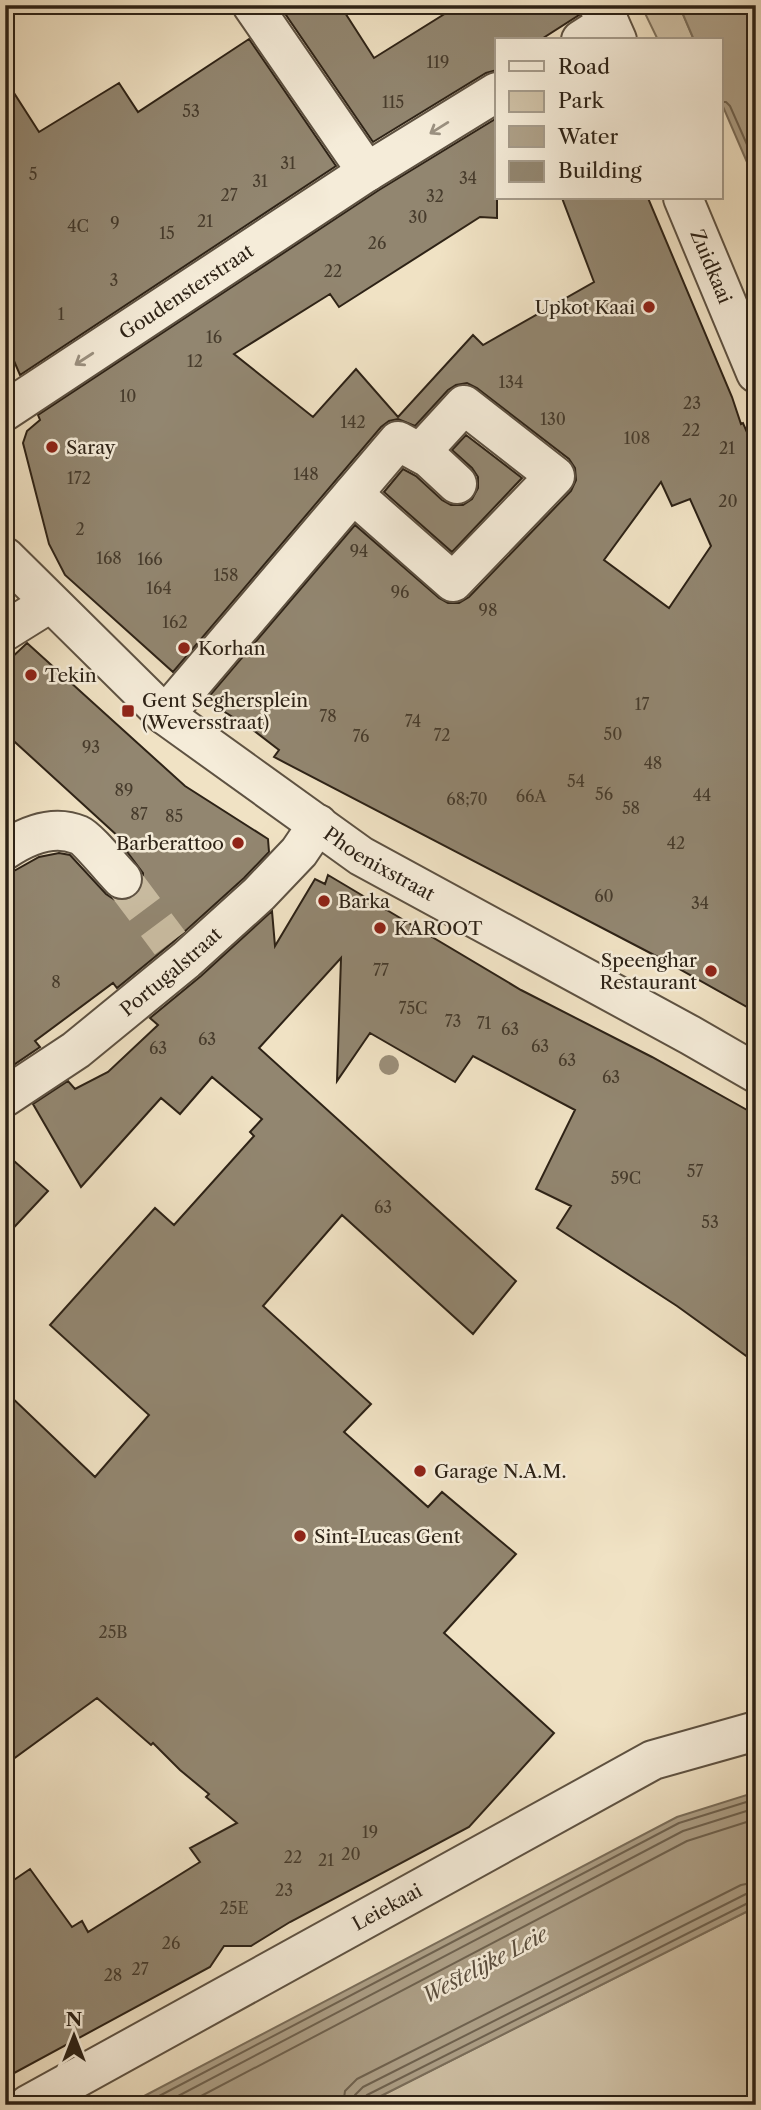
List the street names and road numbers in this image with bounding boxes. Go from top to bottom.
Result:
street label: Zuidkaai [685,226,737,307]
street label: Goudensterstraat [115,239,258,344]
street label: Phoenixstraat [319,822,439,906]
street label: Portugalstraat [116,923,226,1021]
street label: Leiekaai [348,1879,426,1936]

